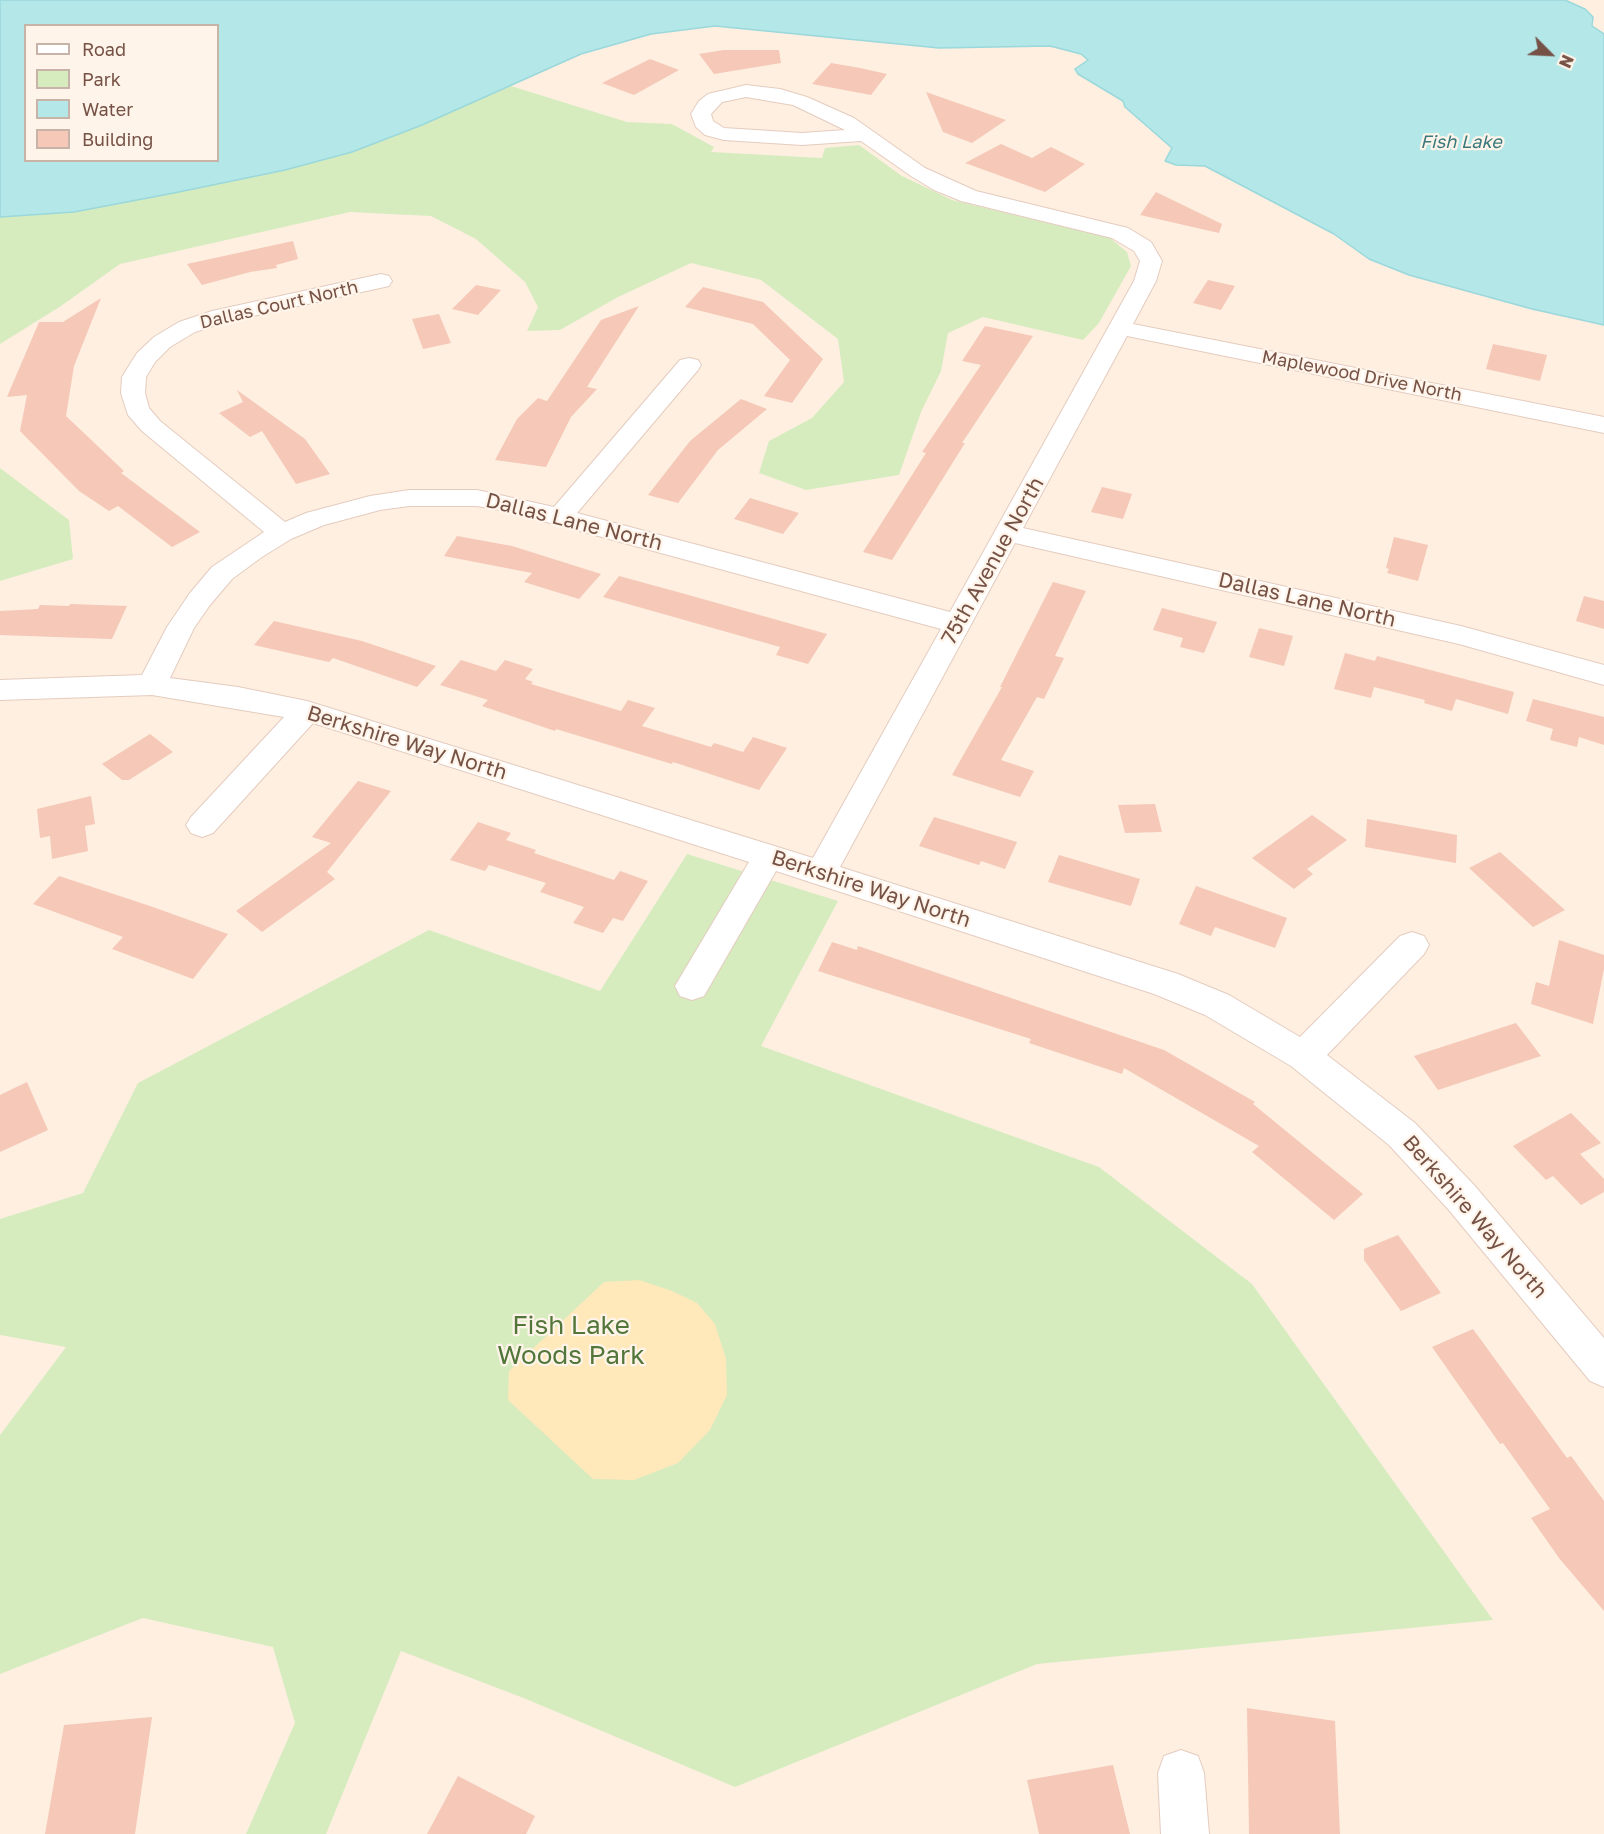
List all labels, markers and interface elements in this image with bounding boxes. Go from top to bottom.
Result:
legend [24,24,219,162]
north arrow [1520,24,1580,84]
text: Road [82,38,126,60]
text: N [1555,52,1578,71]
text: Park [82,68,121,90]
text: Water [82,98,133,120]
text: Building [82,128,153,150]
water label: Fish Lake [1420,131,1502,153]
street label: Dallas Court North [198,276,360,334]
street label: Maplewood Drive North [1260,346,1464,406]
street label: 75th Avenue North [936,473,1050,649]
street label: Dallas Lane North [483,488,665,556]
street label: Dallas Lane North [1216,567,1398,633]
street label: Berkshire Way North [304,701,510,785]
street label: Berkshire Way North [768,845,974,933]
street label: Berkshire Way North [1397,1130,1553,1304]
park label: Fish Lake Woods Park [497,1310,645,1372]

